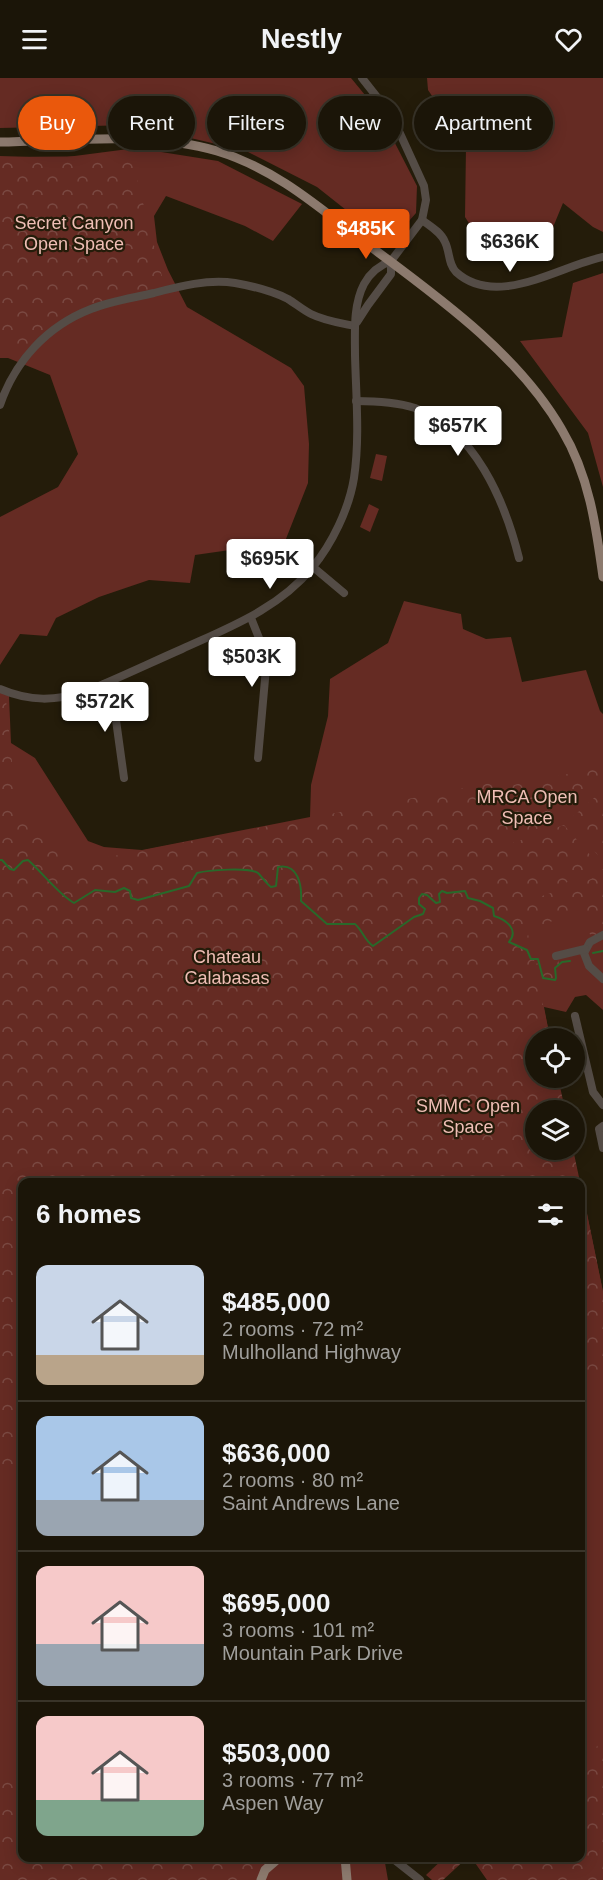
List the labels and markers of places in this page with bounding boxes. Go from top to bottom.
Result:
pin: $485K [324,209,408,260]
pin: $636K [468,222,552,273]
pin: $657K [416,406,500,457]
pin: $695K [228,539,312,590]
pin: $503K [210,637,294,688]
pin: $572K [63,682,147,733]

